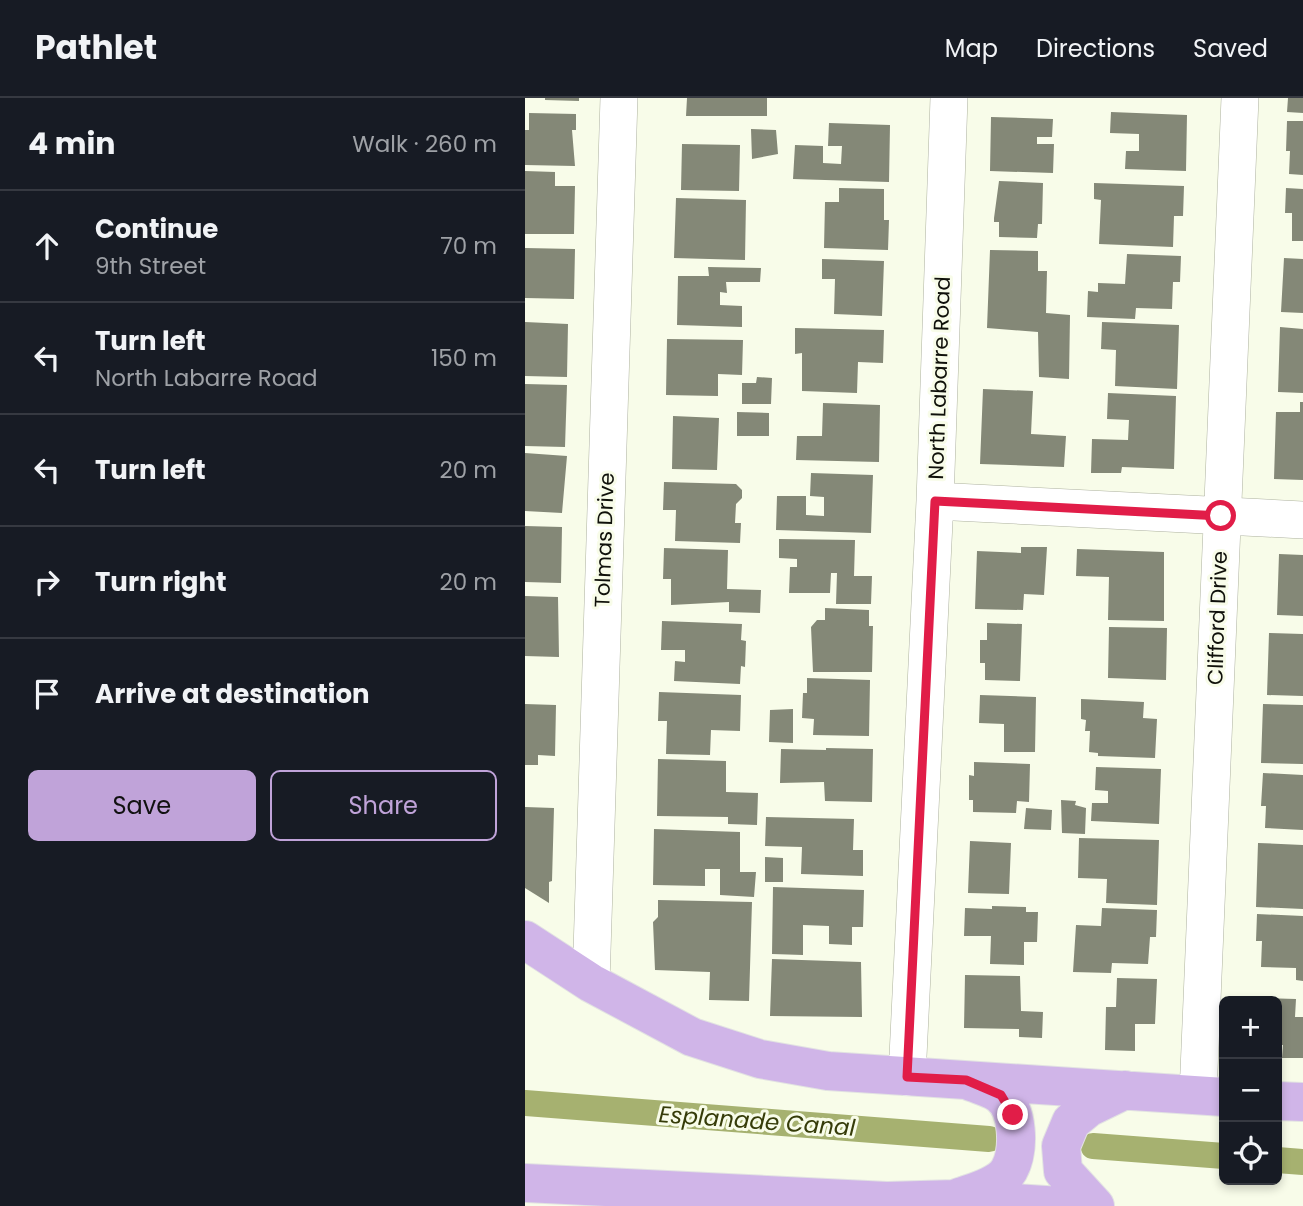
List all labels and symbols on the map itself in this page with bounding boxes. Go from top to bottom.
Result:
street label: North Labarre Road [921,276,957,480]
street label: Tolmas Drive [587,472,621,608]
route start [1205,500,1236,531]
street label: Clifford Drive [1200,550,1234,686]
water label: Esplanade Canal [658,1098,857,1144]
route end [997,1099,1028,1130]

